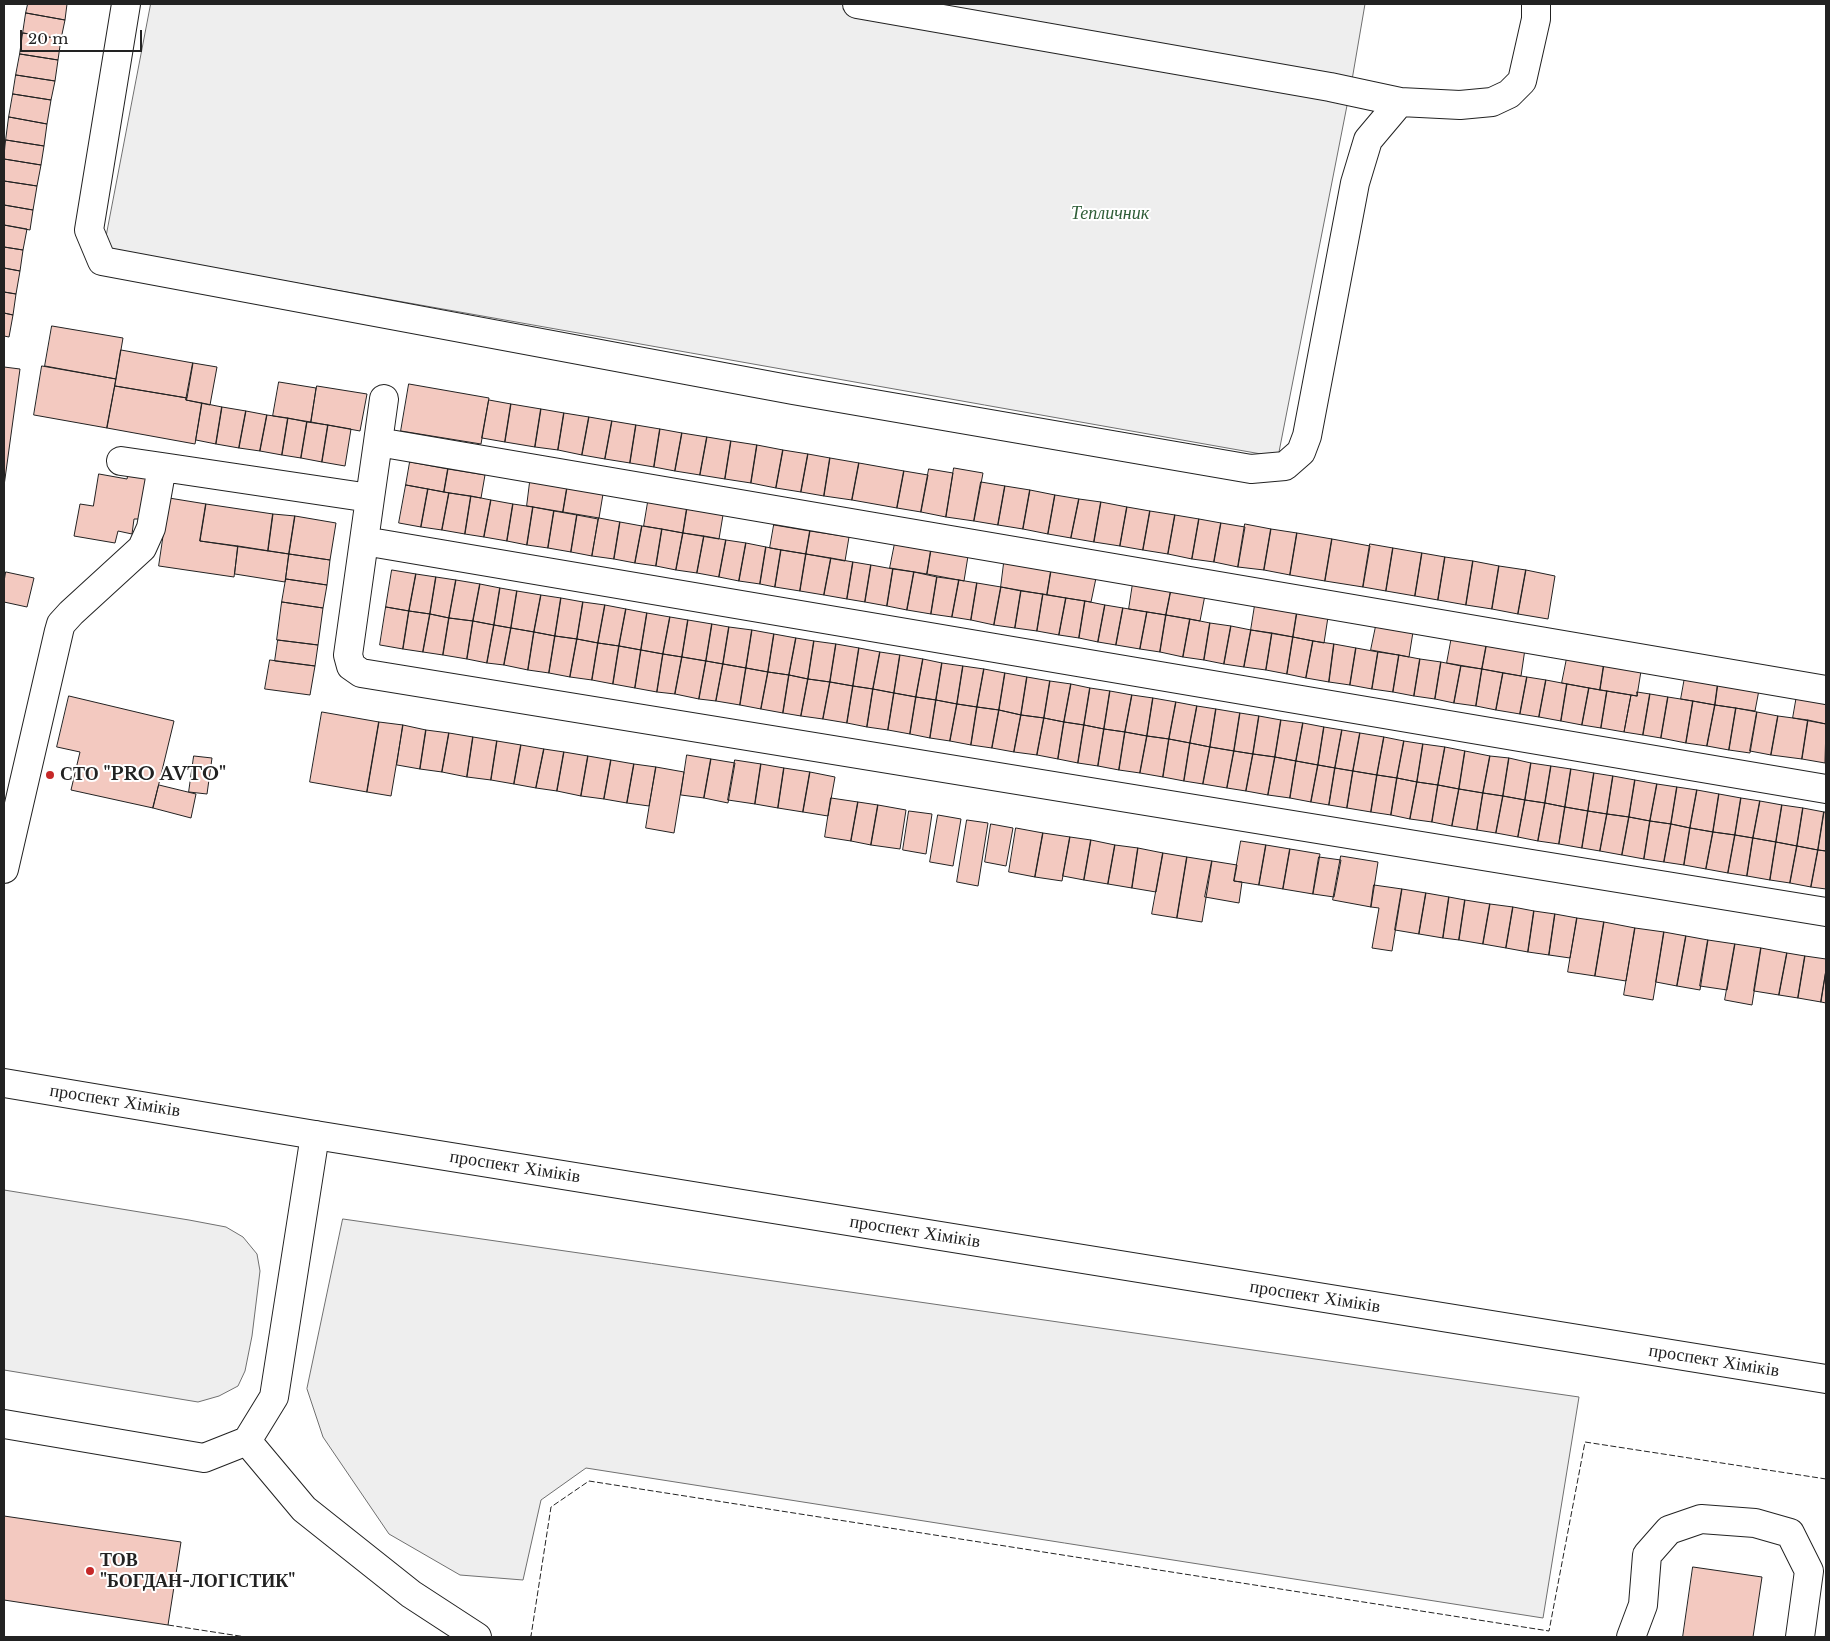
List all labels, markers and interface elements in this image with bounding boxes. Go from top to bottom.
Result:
scale bar [22,20,145,52]
text: 20 m [28,29,68,48]
park label: Тепличник [1071,203,1149,225]
place label: СТО "PRO AVTO" [60,764,226,786]
marker: СТО "PRO AVTO" [44,769,56,781]
street label: проспект Хіміків [48,1080,182,1122]
street label: проспект Хіміків [448,1146,582,1188]
street label: проспект Хіміків [848,1211,982,1253]
street label: проспект Хіміків [1248,1276,1382,1318]
street label: проспект Хіміків [1647,1340,1781,1382]
place label: ТОВ "БОГДАН-ЛОГІСТИК" [100,1550,295,1592]
marker: ТОВ "БОГДАН-ЛОГІСТИК" [84,1565,96,1577]

